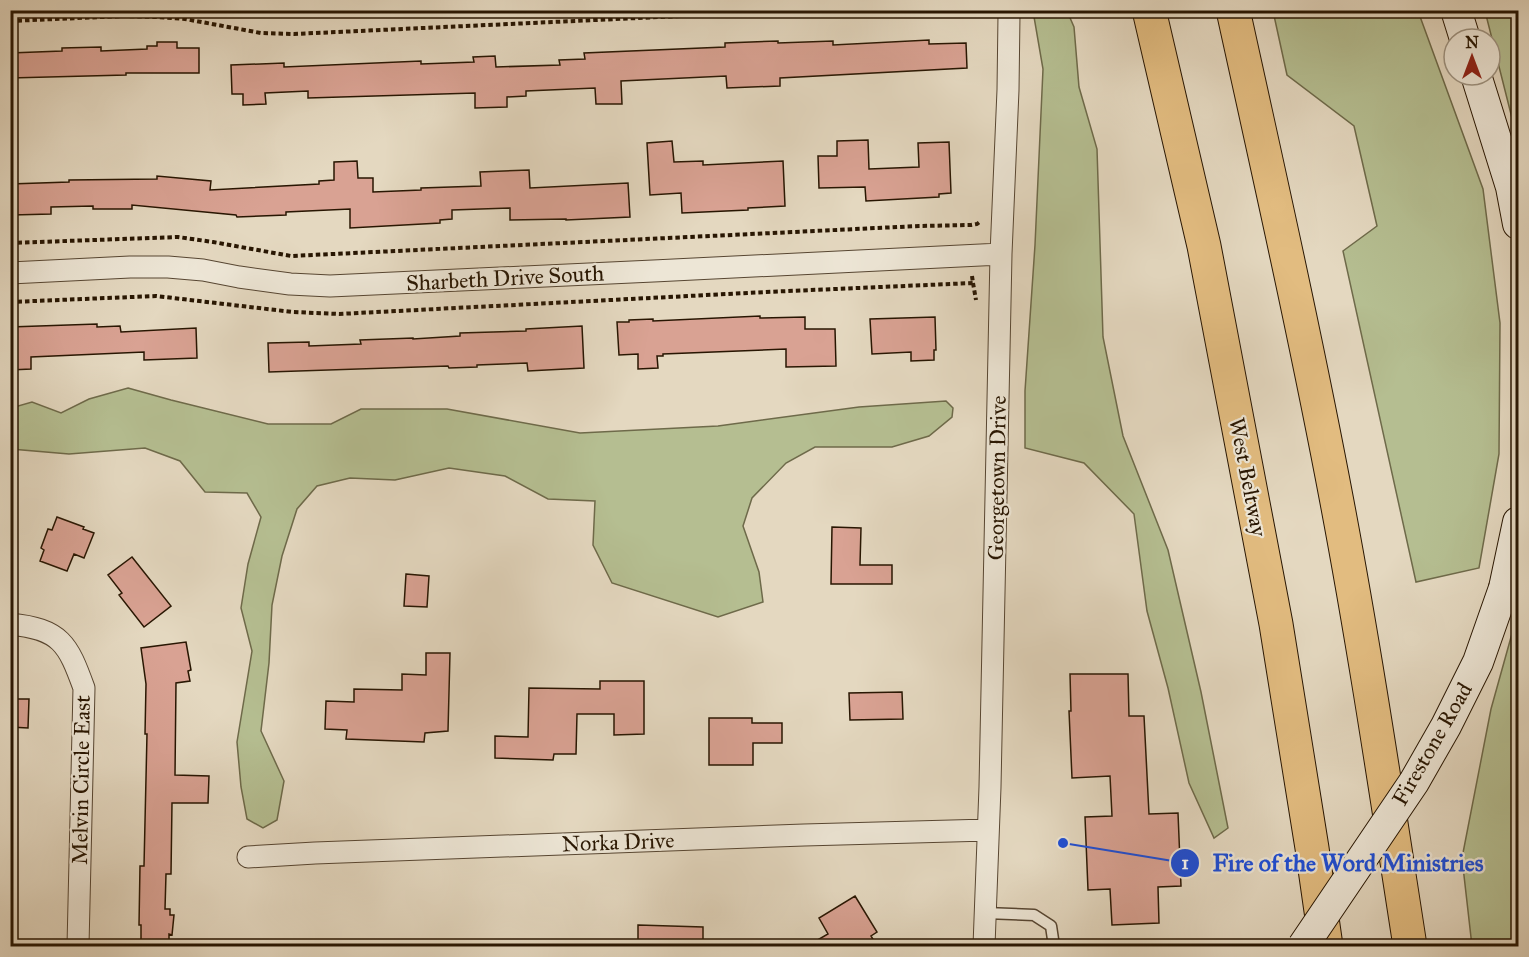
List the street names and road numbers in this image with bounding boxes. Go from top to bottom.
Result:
street label: Sharbeth Drive South [405,259,605,297]
street label: Georgetown Drive [982,395,1012,561]
street label: West Beltway [1223,415,1273,540]
street label: Firestone Road [1386,678,1478,810]
street label: Melvin Circle East [66,695,96,865]
street label: Norka Drive [561,827,675,857]

